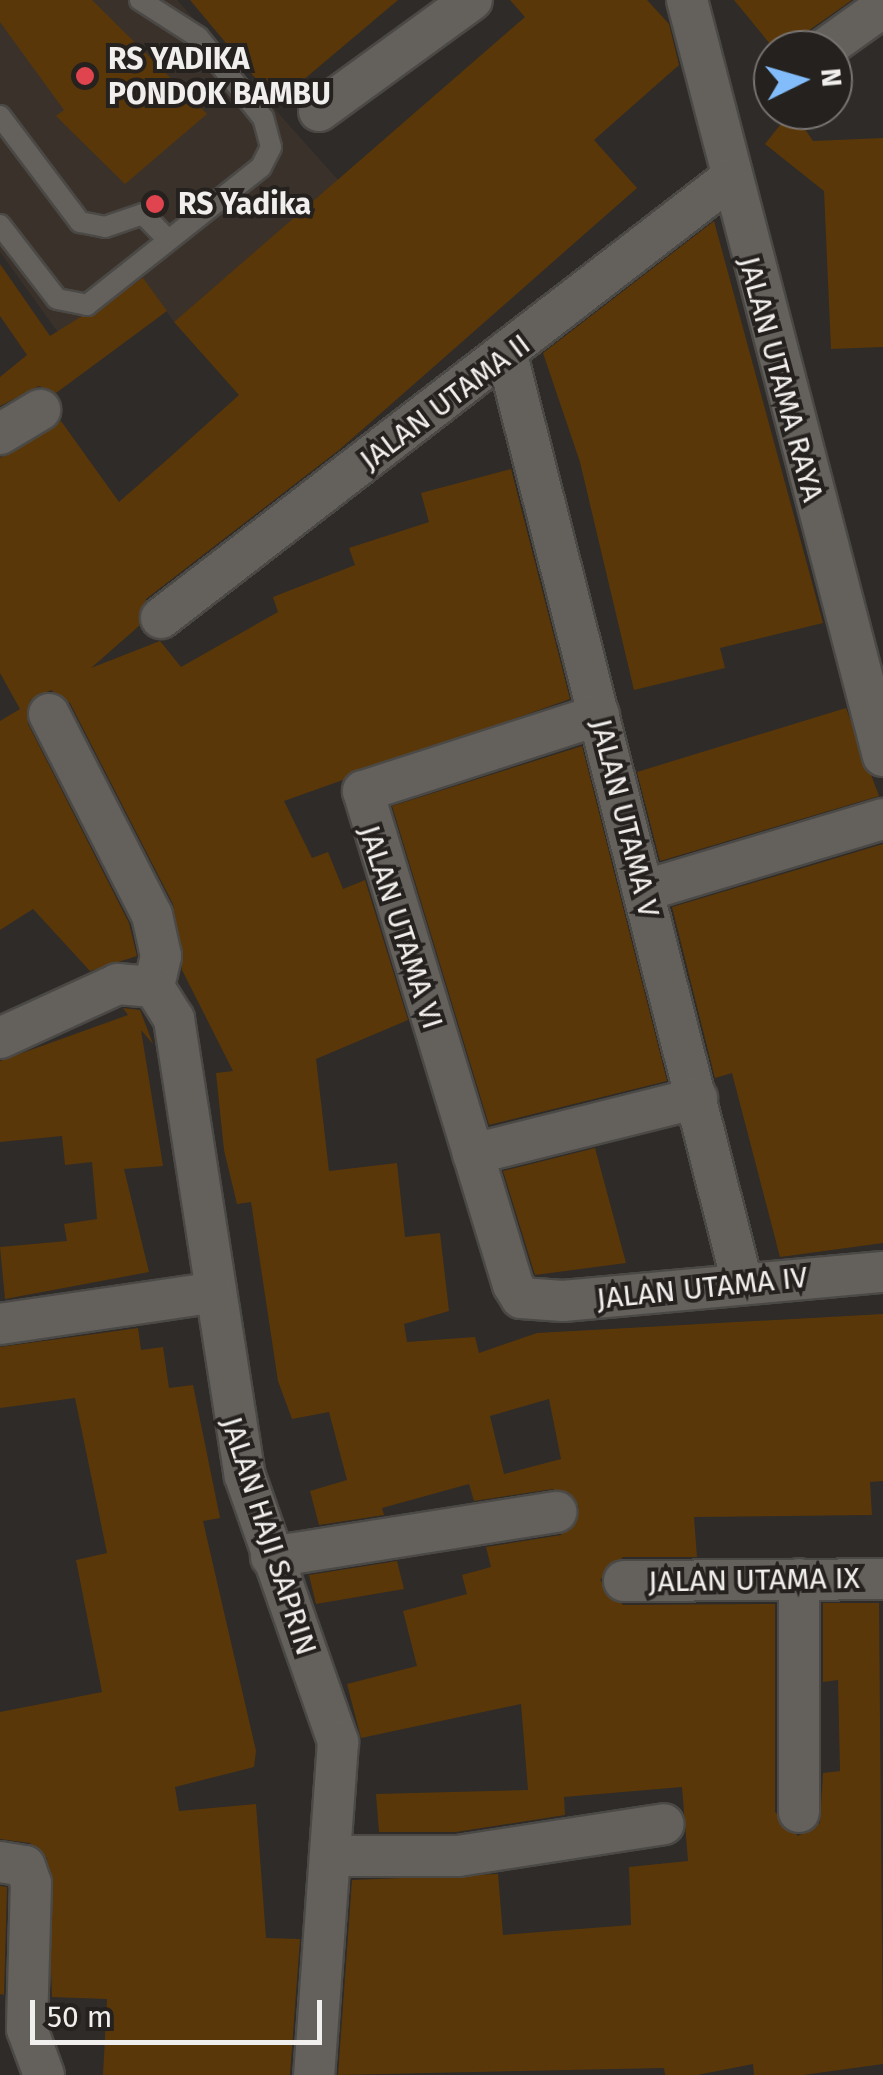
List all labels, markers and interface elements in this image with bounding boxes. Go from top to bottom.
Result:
north arrow [753,30,853,130]
place label: RS YADIKA PONDOK BAMBU [108,41,331,112]
marker: RS YADIKA PONDOK BAMBU [72,63,98,89]
text: N [814,67,849,88]
place label: RS Yadika [178,186,311,222]
marker: RS Yadika [142,191,168,217]
street label: JALAN UTAMA RAYA [731,252,831,506]
street label: JALAN UTAMA II [353,326,537,478]
street label: JALAN UTAMA V [583,715,667,921]
street label: JALAN UTAMA VI [351,821,451,1033]
street label: JALAN UTAMA IV [595,1259,809,1317]
street label: JALAN HAJI SAPRIN [213,1412,325,1660]
street label: JALAN UTAMA IX [648,1560,860,1600]
scale bar [35,1980,328,2042]
text: 50 m [47,1999,112,2035]

